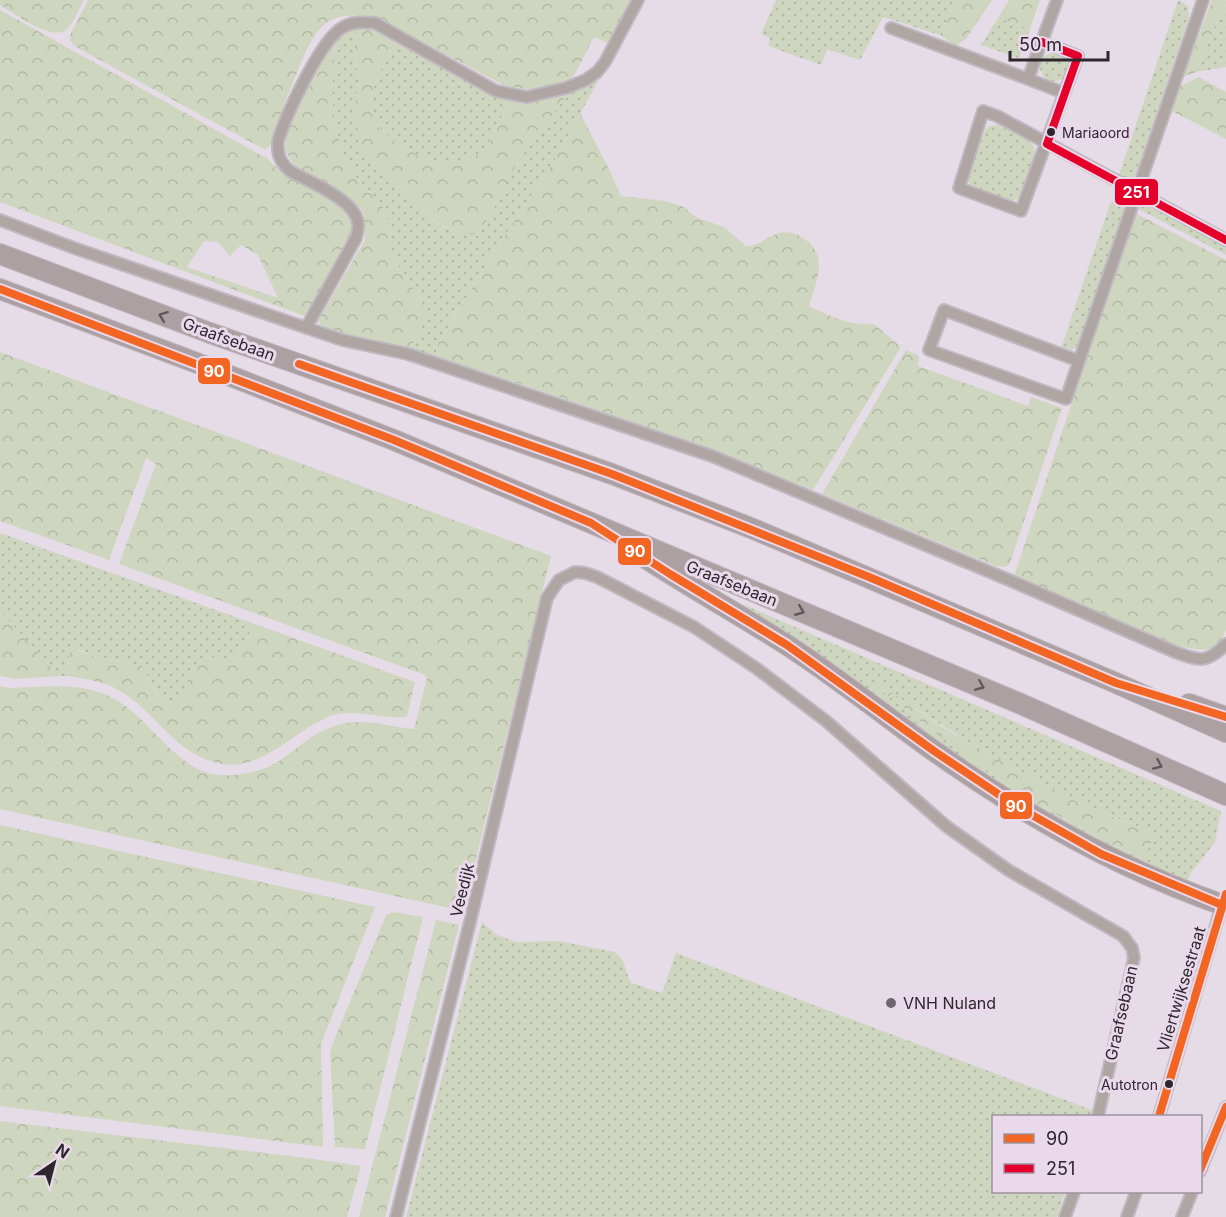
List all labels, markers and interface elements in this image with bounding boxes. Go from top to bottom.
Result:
scale bar [1010,24,1108,62]
text: 50 m [1019,34,1062,55]
place label: Mariaoord [1062,124,1130,141]
marker: Mariaoord [1045,126,1057,138]
line badge: 251 [1114,178,1159,206]
text: 251 [1122,182,1150,202]
one-way arrow [159,310,169,323]
street label: Graafsebaan [180,313,278,365]
line badge: 90 [197,357,231,385]
text: 90 [203,361,225,381]
line badge: 90 [617,537,652,566]
text: 90 [624,541,646,561]
street label: Graafsebaan [683,556,781,610]
one-way arrow [794,604,805,616]
one-way arrow [973,679,984,691]
one-way arrow [1152,757,1163,769]
line badge: 90 [999,791,1033,820]
text: 90 [1005,796,1027,816]
street label: Veedijk [446,861,478,919]
street label: Vliertwijksestraat [1152,924,1210,1054]
street label: Graafsebaan [1100,964,1142,1062]
place label: VNH Nuland [903,993,996,1013]
marker: VNH Nuland [884,996,898,1010]
place label: Autotron [1101,1076,1158,1093]
marker: Autotron [1163,1078,1175,1090]
legend [992,1115,1202,1193]
text: 90 [1046,1128,1069,1149]
north arrow [24,1133,84,1193]
text: N [52,1139,73,1162]
text: 251 [1046,1158,1075,1179]

